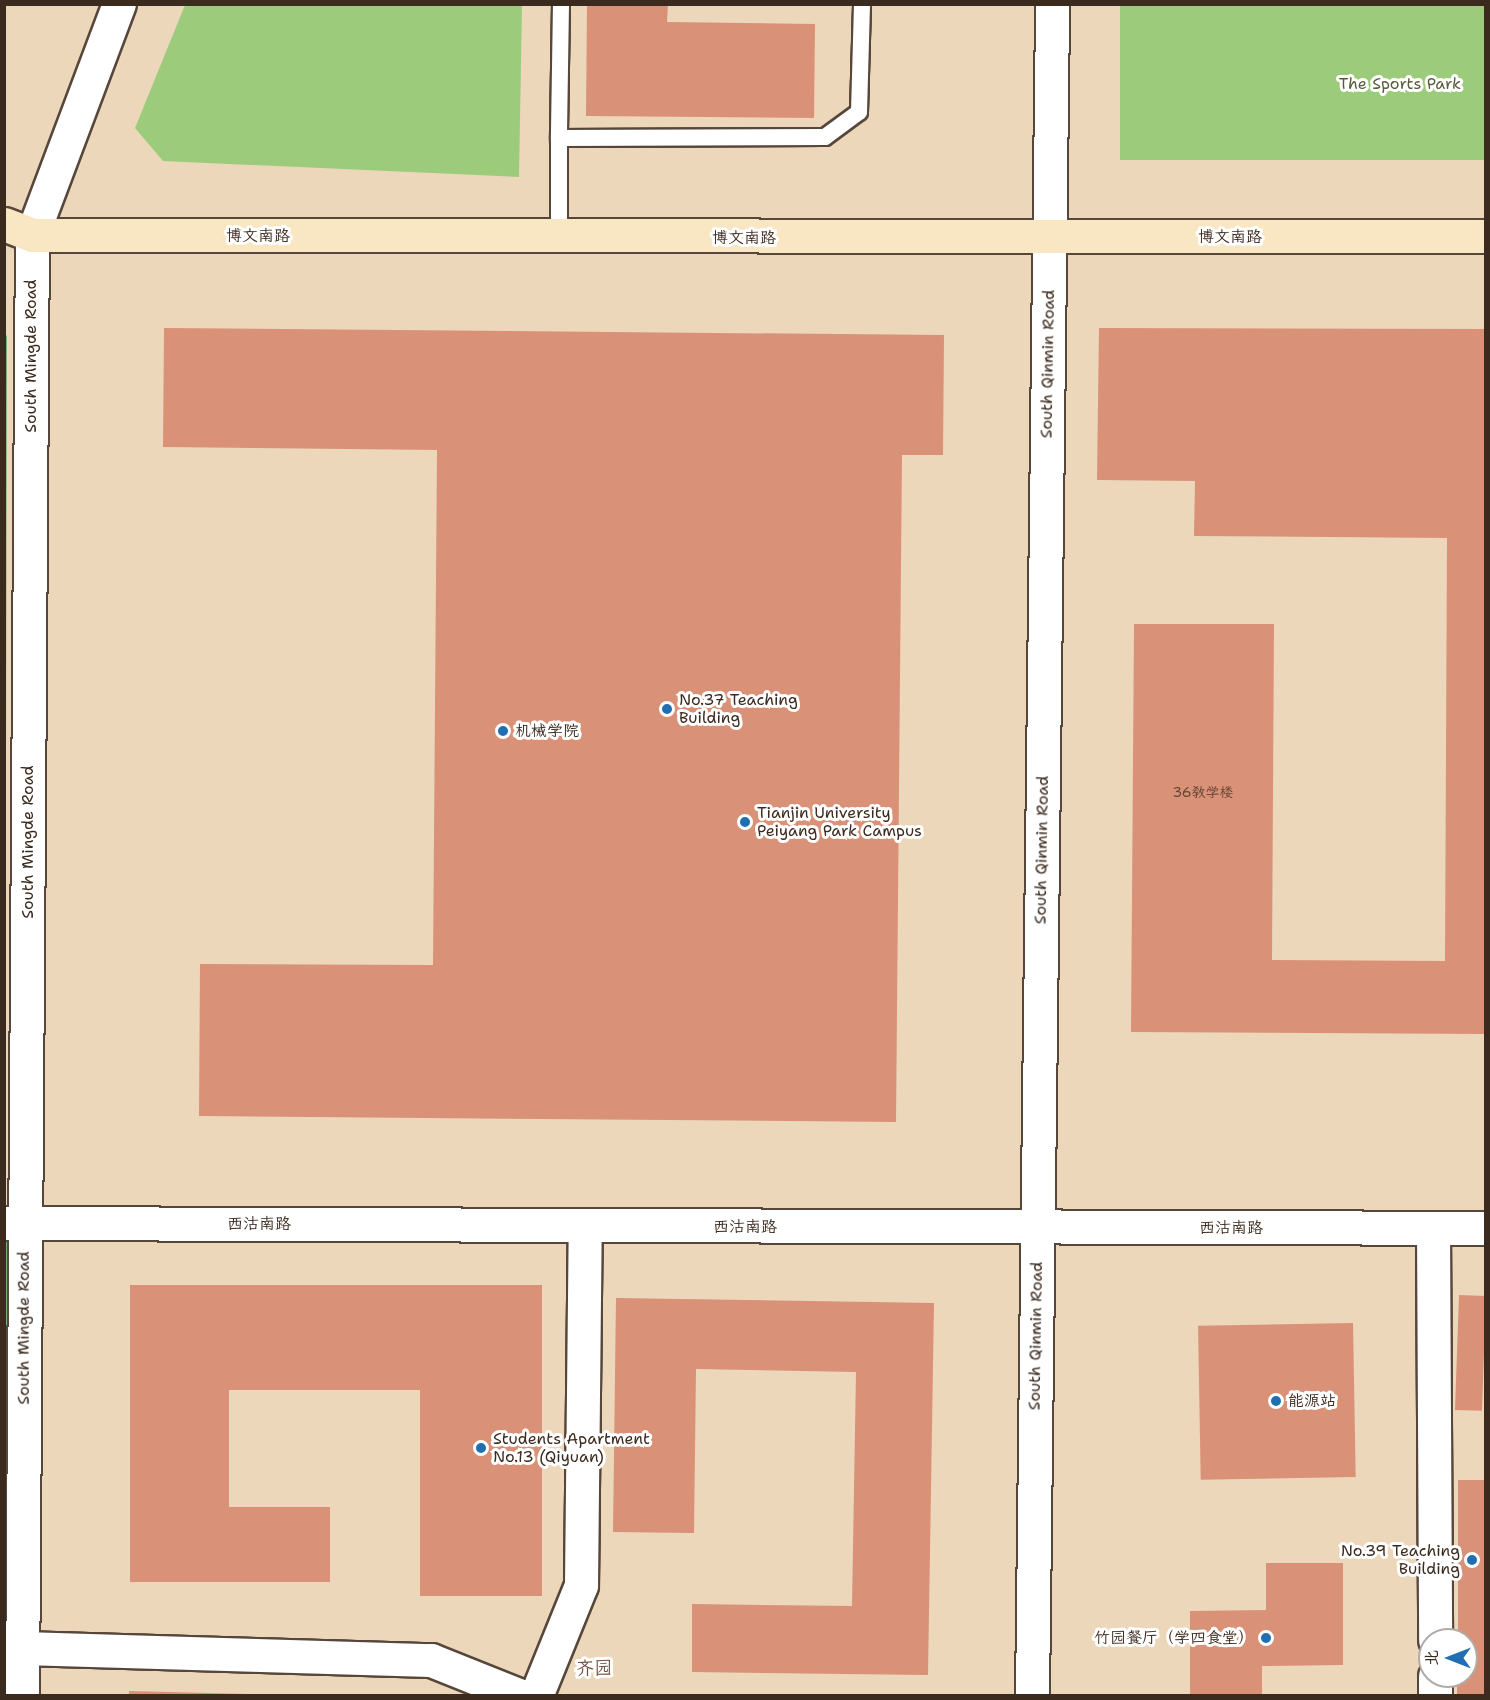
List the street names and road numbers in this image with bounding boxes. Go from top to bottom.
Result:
street label: 博文南路 [226,226,290,246]
street label: 博文南路 [1198,227,1262,247]
street label: 博文南路 [712,228,776,248]
street label: South Mingde Road [21,279,41,433]
street label: South Qinmin Road [1037,289,1059,439]
street label: South Mingde Road [18,765,38,919]
street label: South Qinmin Road [1031,775,1053,925]
street label: 西沽南路 [227,1214,291,1234]
street label: 西沽南路 [713,1217,777,1237]
street label: 西沽南路 [1199,1218,1263,1238]
street label: South Mingde Road [14,1251,34,1405]
street label: South Qinmin Road [1025,1261,1047,1411]

